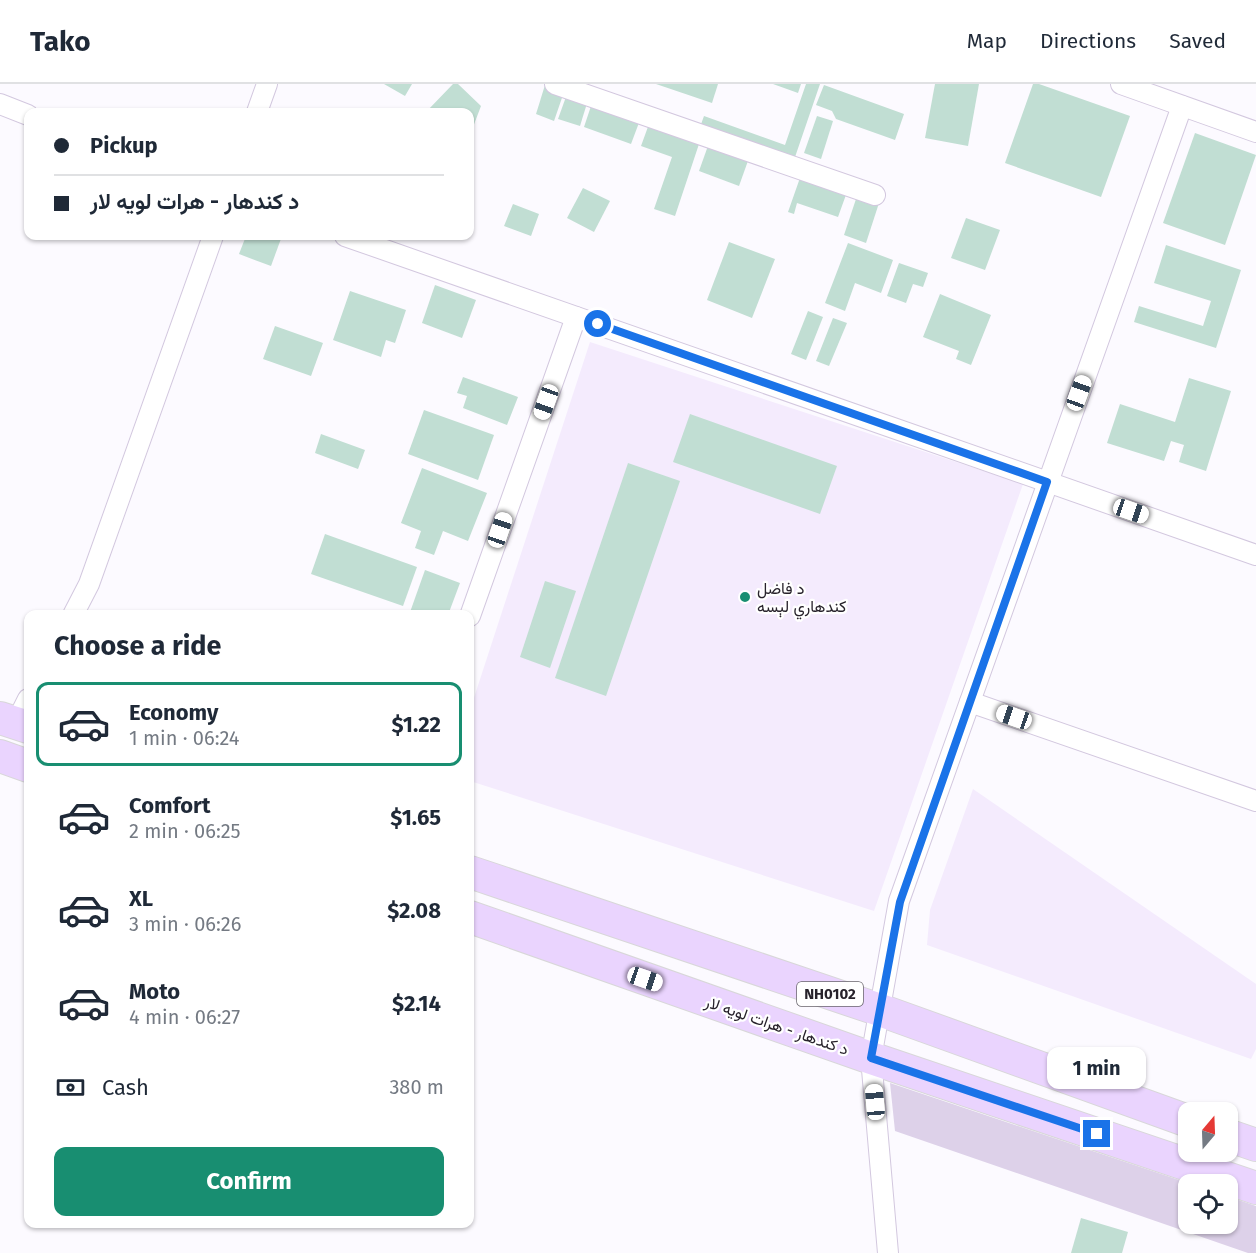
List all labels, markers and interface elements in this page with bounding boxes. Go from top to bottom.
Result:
text: Tako [30,25,91,58]
text: Map [967,28,1007,54]
text: Directions [1040,28,1136,54]
text: Saved [1169,28,1226,54]
text: Pickup [90,132,158,159]
text: د کندهار - هرات لويه لار [90,188,299,215]
route start [584,310,611,337]
car [1064,373,1094,413]
car [531,382,561,422]
car [1111,497,1151,525]
car [486,510,514,550]
place label: د فاضل کندهاري لېسه [757,579,846,620]
marker: د فاضل کندهاري لېسه [738,590,752,604]
text: Choose a ride [54,630,221,662]
icon: car [57,697,111,751]
text: Economy [129,699,218,726]
car [994,703,1034,731]
text: $1.22 [391,711,441,738]
text: 1 min · 06:24 [129,726,239,750]
icon: car [57,790,111,844]
text: Comfort [129,792,210,819]
text: $1.65 [390,804,441,831]
text: 2 min · 06:25 [129,819,241,843]
icon: car [57,883,111,937]
text: XL [129,885,153,912]
text: $2.08 [387,897,441,924]
text: 3 min · 06:26 [129,912,241,936]
car [625,965,665,993]
icon: car [57,976,111,1030]
text: Moto [129,978,180,1005]
road number: NH0102 [797,982,863,1006]
text: $2.14 [392,990,441,1017]
street label: د کندهار - هرات لويه لار [701,992,851,1060]
text: 4 min · 06:27 [129,1005,240,1029]
callout: 1 min [1048,1047,1146,1089]
text: 1 min [1072,1056,1121,1080]
icon: cash [54,1071,87,1104]
text: Cash [102,1074,149,1101]
text: 380 m [389,1075,444,1099]
car [864,1083,886,1121]
north arrow [1178,1102,1238,1162]
map controls [1178,1102,1238,1234]
route end [1083,1120,1110,1147]
button: Confirm [54,1147,444,1216]
button: locate [1178,1174,1238,1234]

